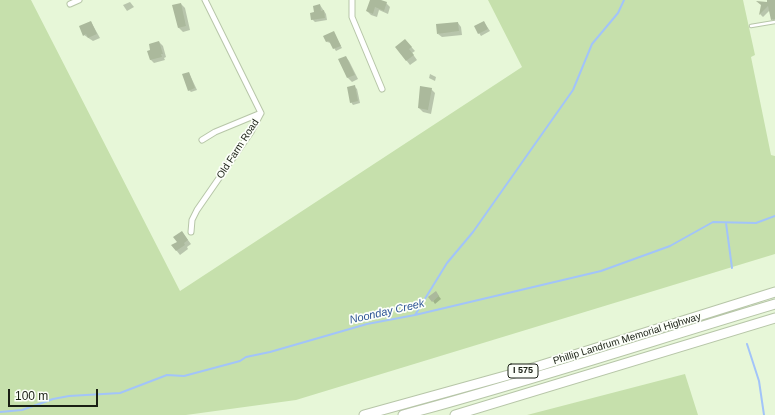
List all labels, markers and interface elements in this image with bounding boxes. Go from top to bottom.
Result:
street label: Old Farm Road [214,117,262,181]
water label: Noonday Creek [348,297,426,327]
street label: Phillip Landrum Memorial Highway [552,311,702,367]
road number: I 575 [508,364,538,378]
scale bar [10,381,100,407]
text: 100 m [15,389,48,403]

